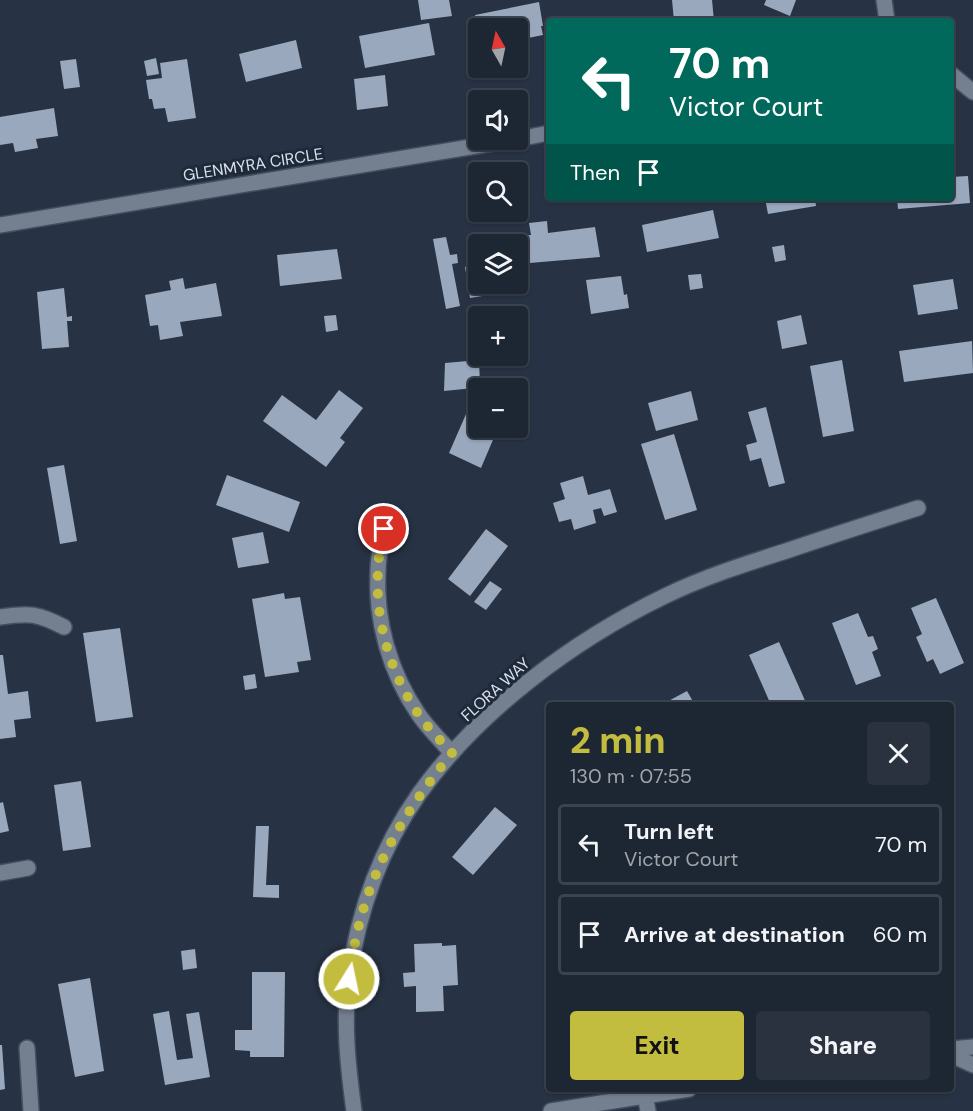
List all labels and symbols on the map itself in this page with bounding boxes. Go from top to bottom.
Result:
north arrow [468,18,528,78]
street label: GLENMYRA CIRCLE [182,143,325,186]
pin [358,503,409,554]
street label: FLORA WAY [456,653,534,726]
position arrow [317,947,381,1011]

